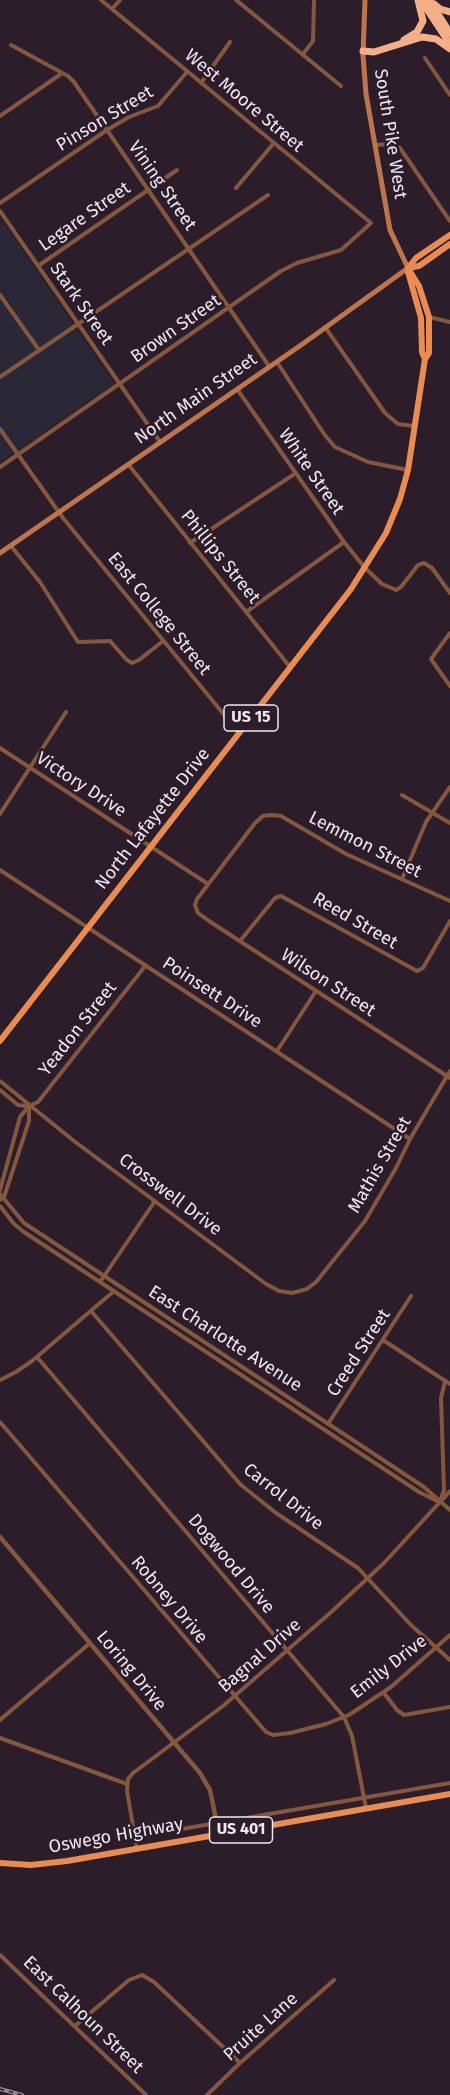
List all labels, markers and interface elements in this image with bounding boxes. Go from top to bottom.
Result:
street label: West Moore Street [180,45,308,157]
street label: South Pike West [369,68,411,200]
street label: Pinson Street [53,82,157,156]
street label: Vining Street [123,137,201,235]
street label: Legare Street [35,177,135,257]
street label: Stark Street [45,259,117,349]
street label: Brown Street [127,290,225,368]
street label: North Main Street [131,349,261,449]
street label: White Street [273,425,349,519]
street label: Phillips Street [176,506,264,608]
street label: East College Street [103,548,215,680]
road number: US 15 [224,705,278,731]
street label: North Lafayette Drive [91,744,215,894]
street label: Victory Drive [32,748,130,822]
street label: Lemmon Street [305,807,425,883]
street label: Reed Street [309,888,401,954]
street label: Wilson Street [277,944,379,1022]
street label: Poinsett Drive [158,953,266,1033]
street label: Yeadon Street [34,978,122,1080]
street label: Mathis Street [344,1113,416,1217]
street label: Crosswell Drive [114,1149,226,1241]
street label: East Charlotte Avenue [144,1281,306,1397]
street label: Creed Street [323,1305,395,1401]
street label: Carrol Drive [239,1459,327,1535]
street label: Dogwood Drive [183,1510,279,1618]
street label: Robney Drive [126,1552,212,1648]
street label: Bagnal Drive [214,1614,306,1698]
street label: Loring Drive [91,1627,171,1715]
street label: Emily Drive [347,1631,431,1703]
street label: Oswego Highway [47,1814,185,1858]
road number: US 401 [210,1817,272,1843]
street label: East Calhoun Street [18,1952,148,2078]
street label: Pruite Lane [219,1988,303,2066]

